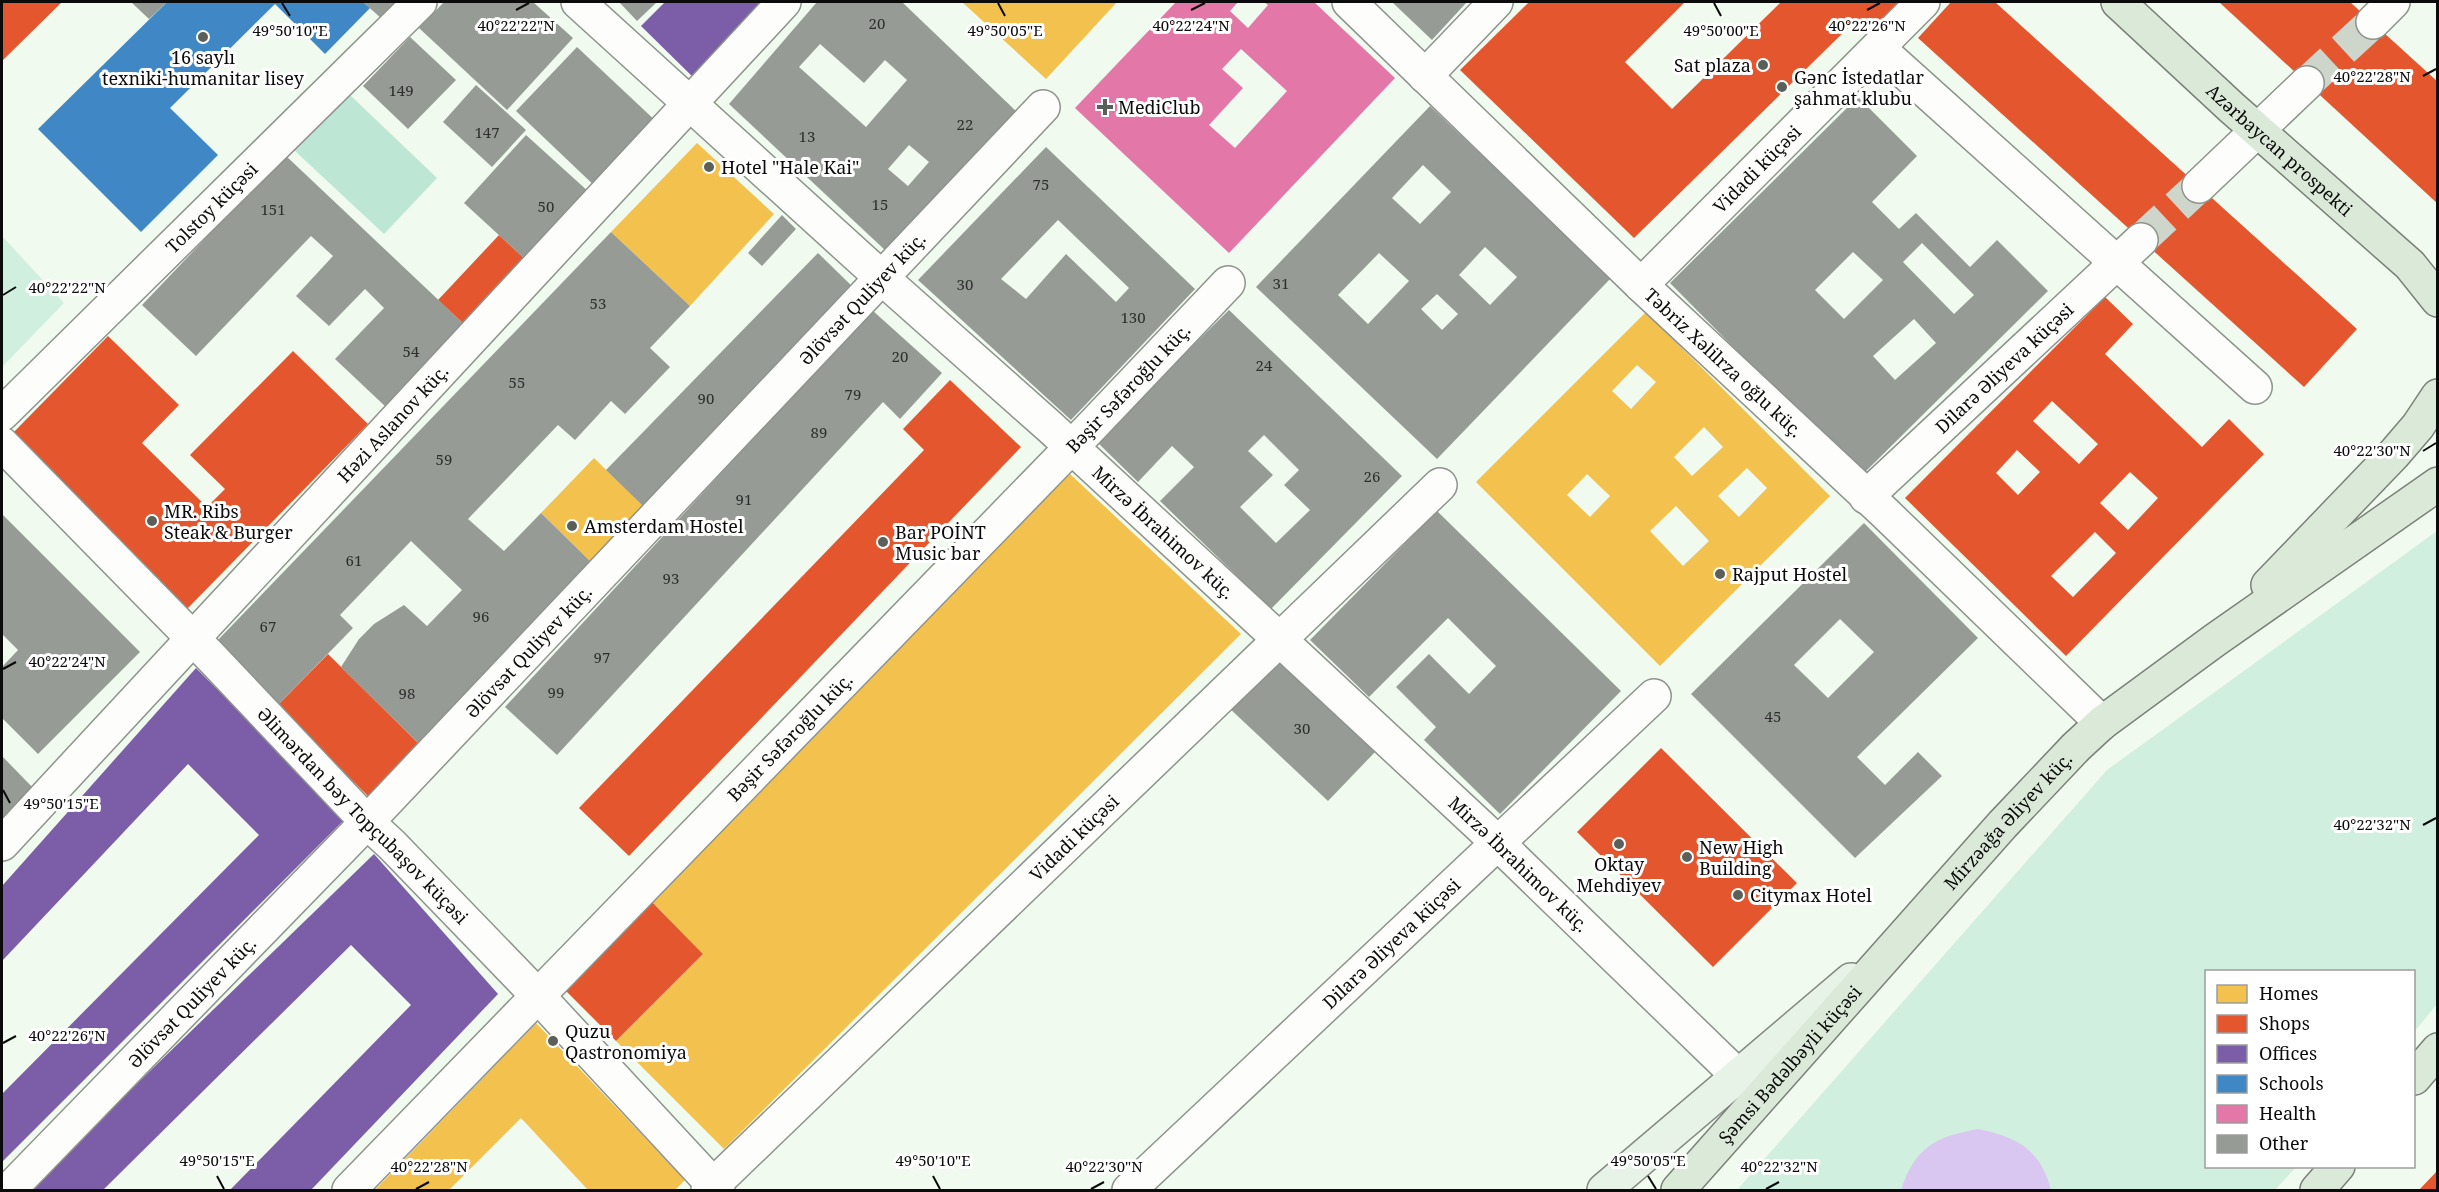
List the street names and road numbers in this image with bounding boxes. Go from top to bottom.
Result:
street label: Azərbaycan prospekti [2201,78,2358,221]
street label: Vidadi küçəsi [1708,119,1806,218]
street label: Tolstoy küçəsi [160,157,263,258]
street label: Əlövsət Quliyev küç. [794,227,931,370]
street label: Təbriz Xəlilrza oğlu küç. [1640,283,1808,442]
street label: Dilarə Əliyeva küçəsi [1930,297,2078,438]
street label: Bəşir Səfəroğlu küç. [1061,318,1195,458]
street label: Həzi Aslanov küç. [332,359,453,487]
street label: Mirzə İbrahimov küç. [1087,460,1240,604]
street label: Əlövsət Quliyev küç. [460,580,597,723]
street label: Bəşir Səfəroğlu küç. [722,668,857,806]
street label: Əlimərdan bəy Topçubaşov küçəsi [252,702,474,929]
street label: Mirzəağa Əliyev küç. [1938,747,2077,895]
street label: Vidadi küçəsi [1024,789,1124,886]
street label: Mirzə İbrahimov küç. [1444,791,1594,937]
street label: Dilarə Əliyeva küçəsi [1317,873,1465,1014]
street label: Əlövsət Quliyev küç. [122,931,261,1073]
street label: Şəmsi Bədəlbəyli küçəsi [1713,980,1866,1149]

